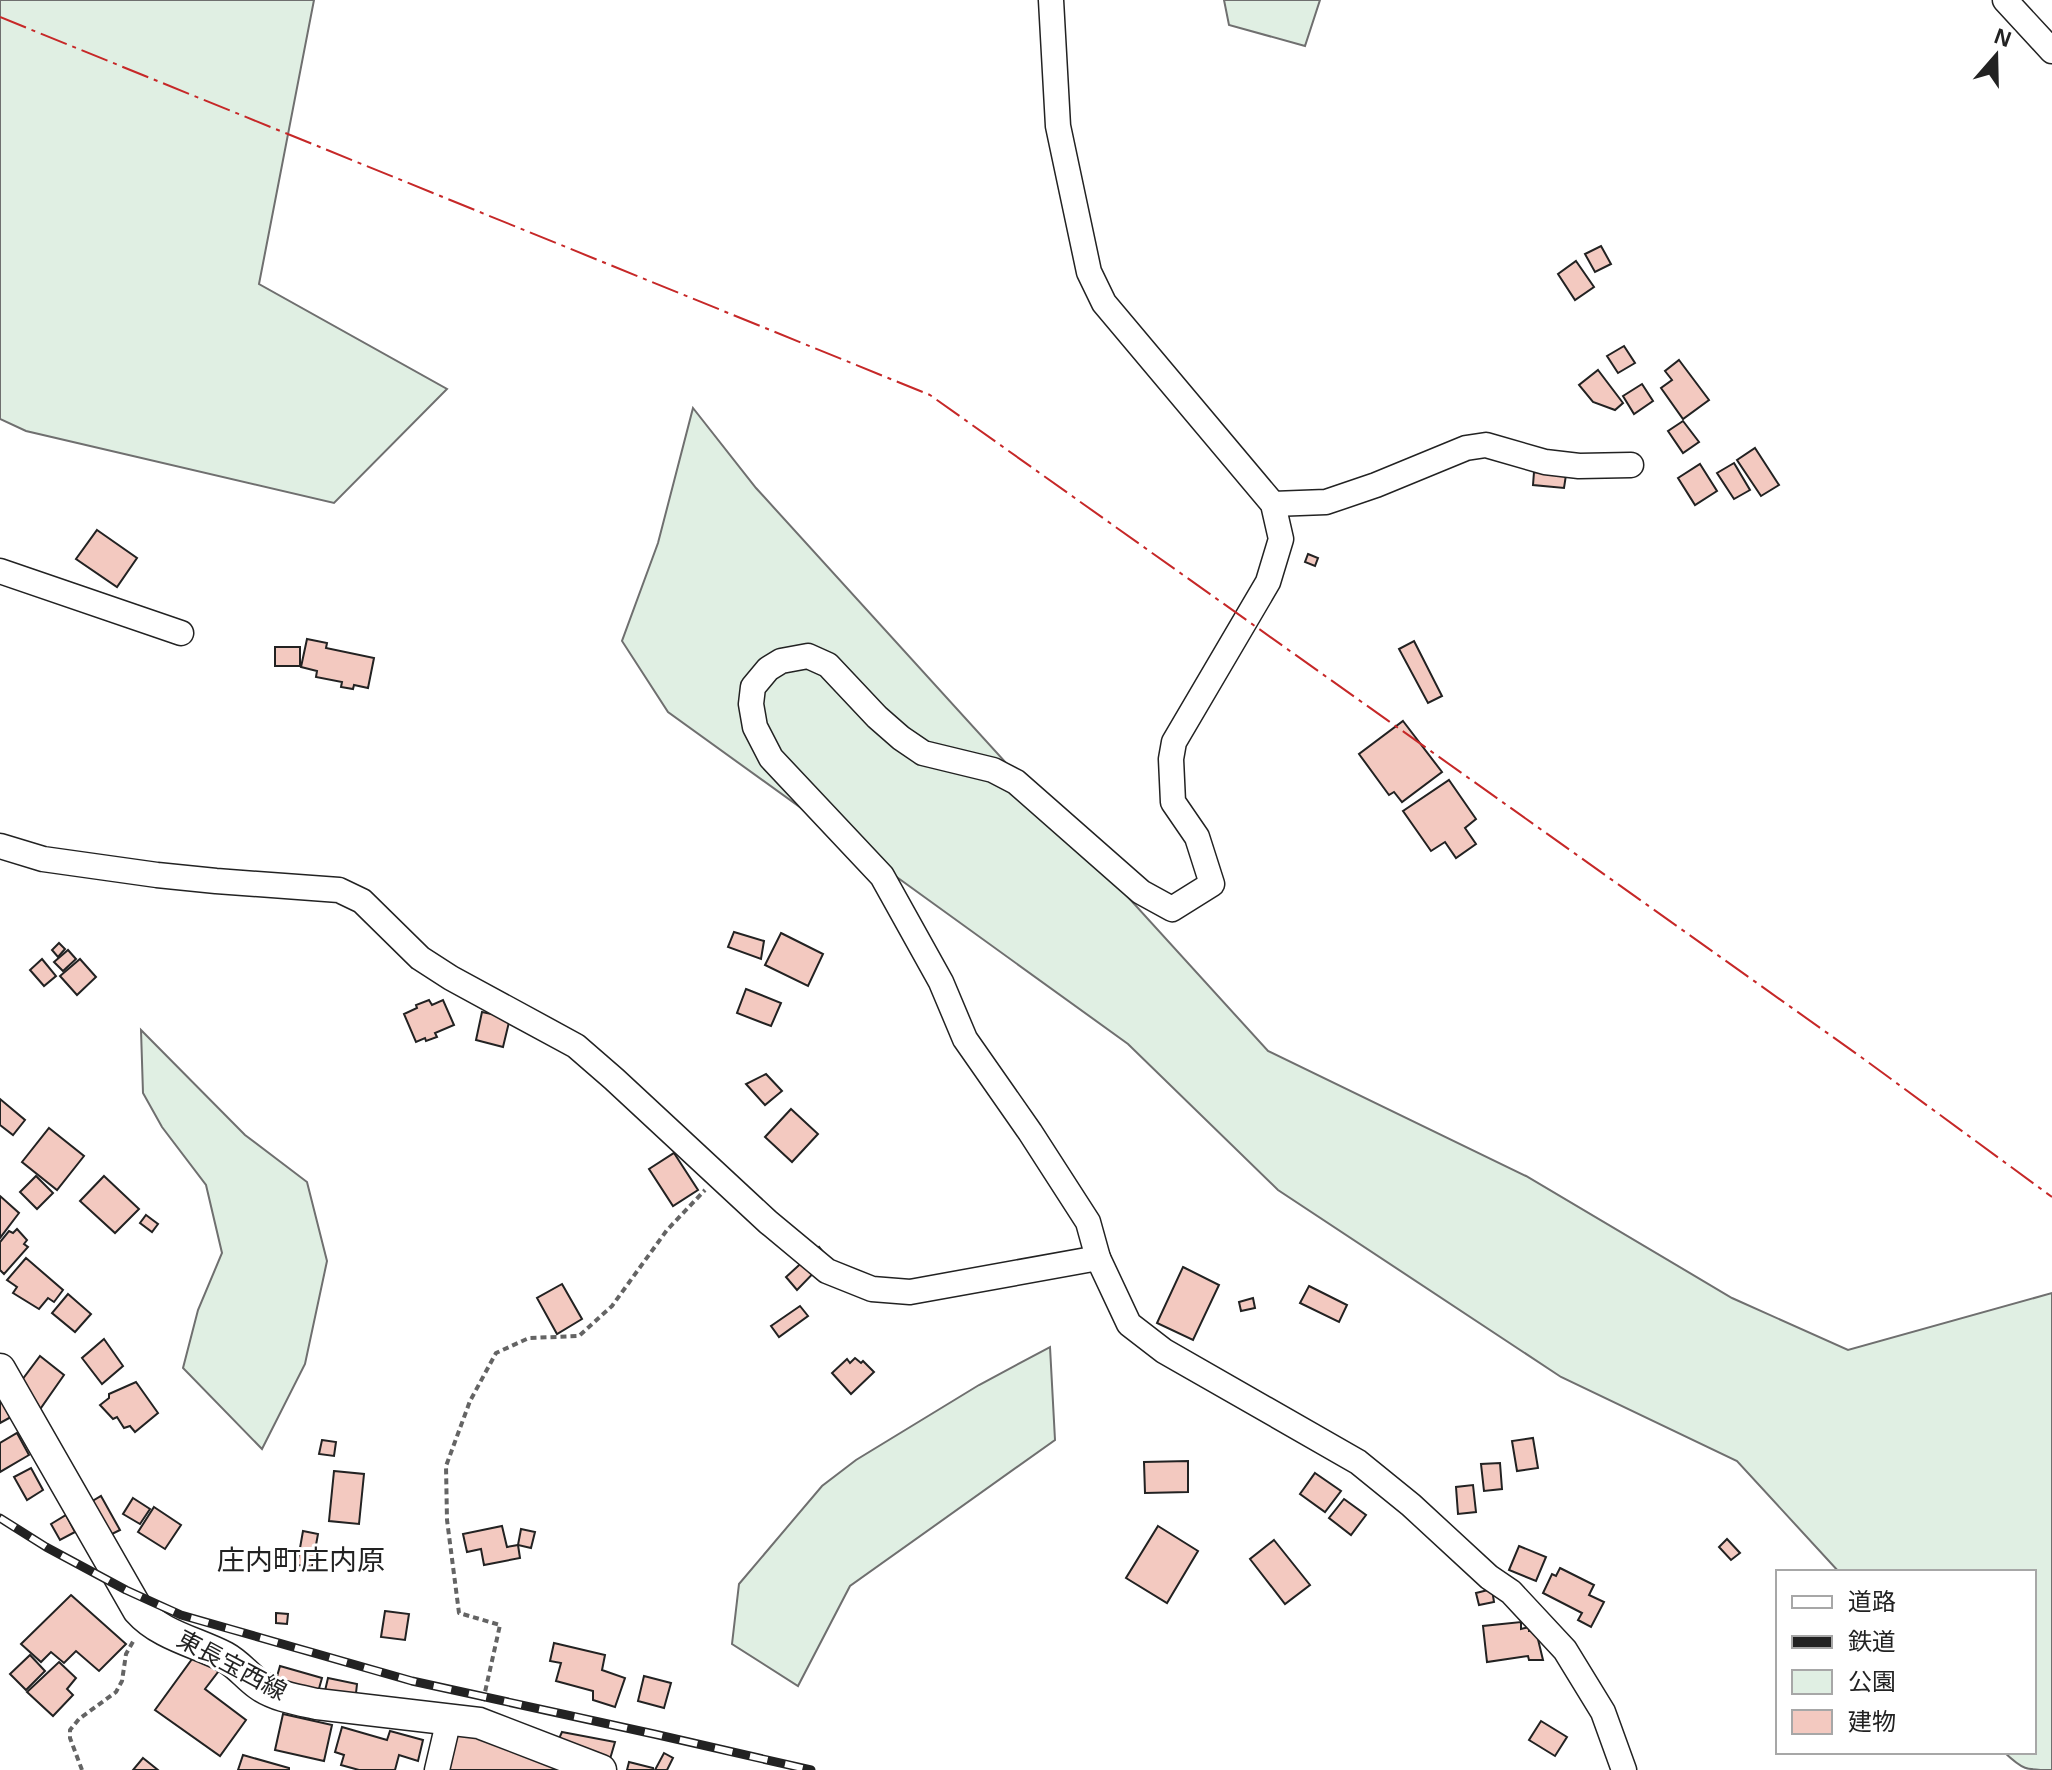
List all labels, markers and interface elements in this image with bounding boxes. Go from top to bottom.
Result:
north arrow [1956,16,2036,96]
text: N [1991,23,2014,52]
district label: 庄内町庄内原 [217,1545,385,1576]
legend [1776,1570,2036,1754]
text: 道路 [1848,1588,1896,1615]
street label: 東長宝西線 [173,1625,291,1705]
text: 鉄道 [1848,1628,1896,1655]
text: 公園 [1848,1668,1896,1695]
text: 建物 [1848,1708,1896,1735]

